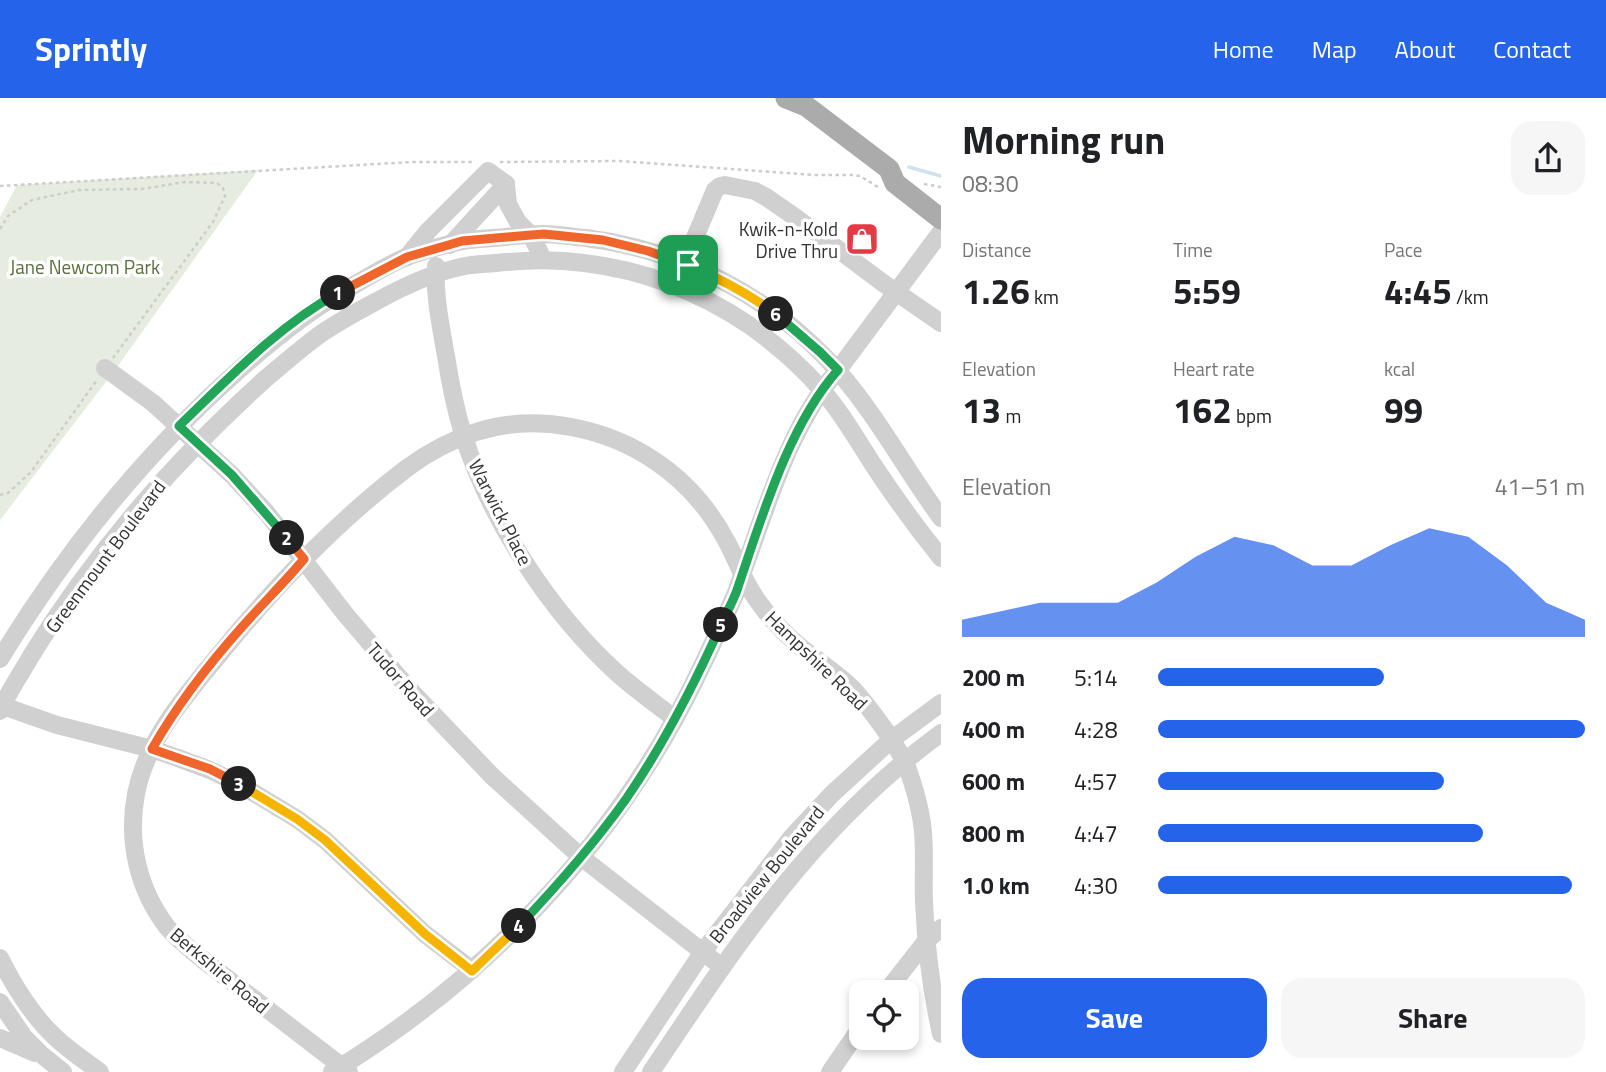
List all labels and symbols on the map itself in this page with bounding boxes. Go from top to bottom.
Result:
place label: Kwik-n-Kold Drive Thru [739,214,838,265]
shop icon: Kwik-n-Kold Drive Thru [843,220,881,258]
pin [658,235,718,295]
park label: Jane Newcom Park [10,252,160,281]
pin: 1 [320,276,356,310]
pin: 6 [758,296,794,332]
street label: Warwick Place [462,454,540,570]
street label: Greenmount Boulevard [38,473,172,639]
pin: 2 [270,520,304,556]
street label: Hampshire Road [759,603,875,717]
pin: 5 [704,608,738,642]
street label: Tudor Road [360,635,442,723]
pin: 3 [222,766,256,802]
street label: Broadview Boulevard [701,799,831,949]
pin: 4 [502,908,536,944]
street label: Berkshire Road [164,920,276,1020]

